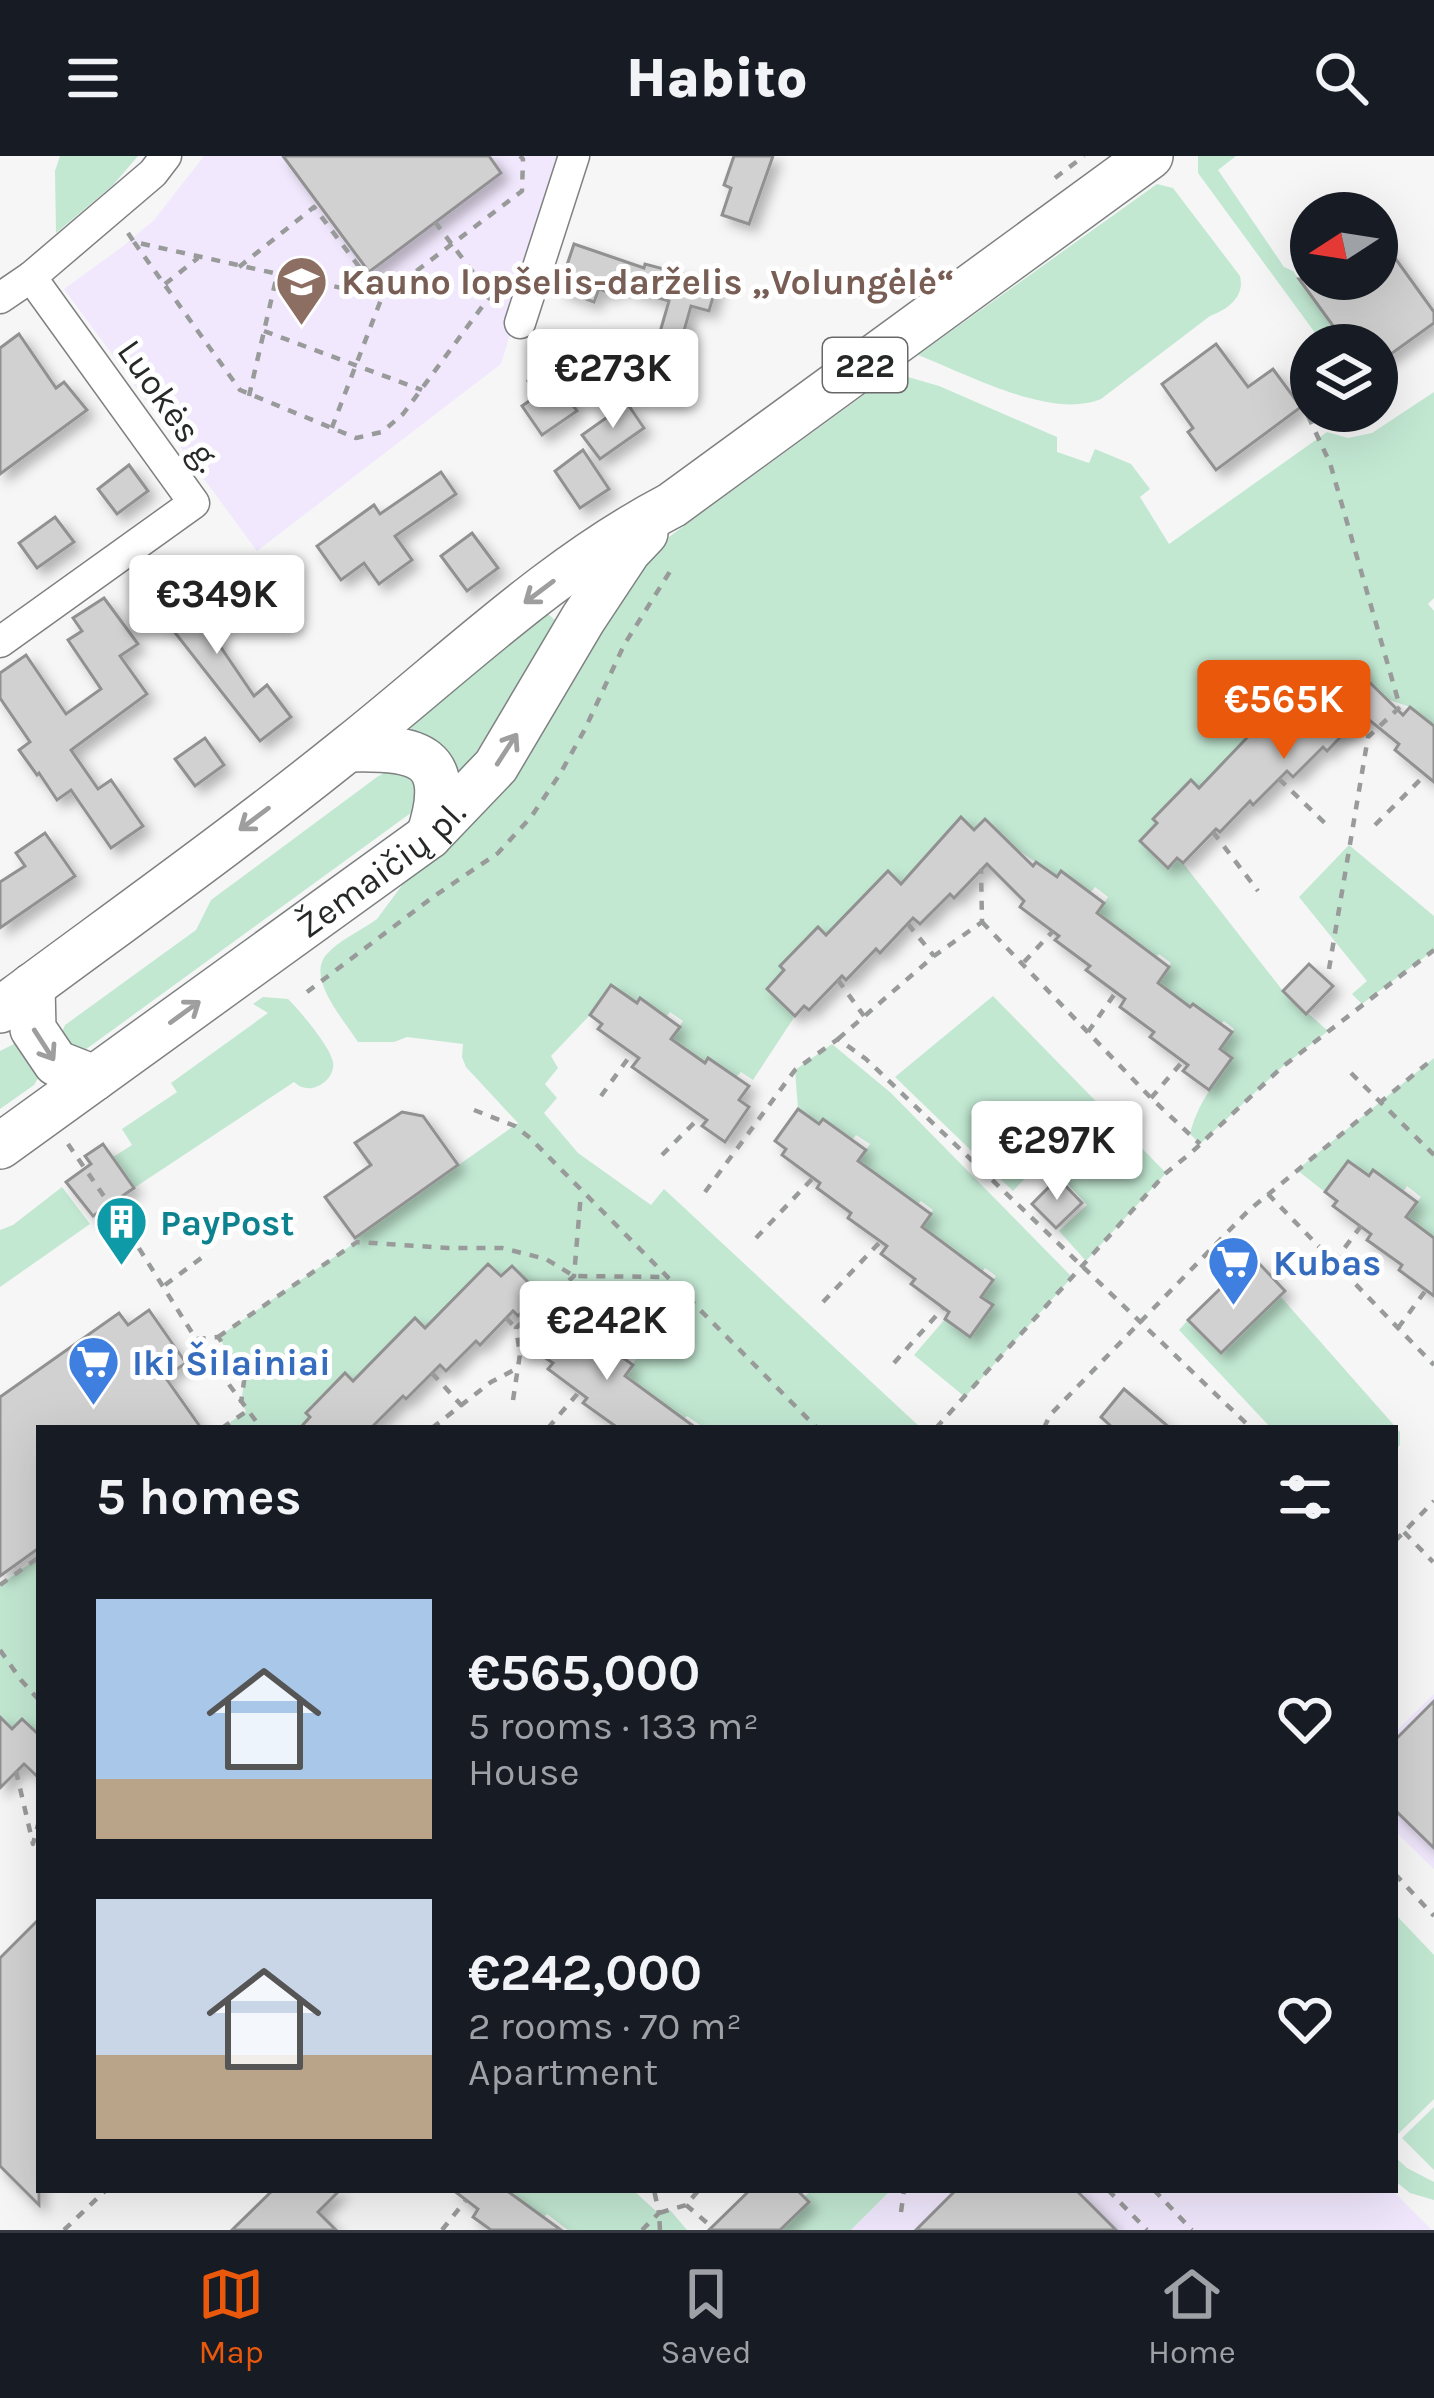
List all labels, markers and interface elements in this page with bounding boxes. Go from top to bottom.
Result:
icon: menu [60,45,126,111]
icon: search [1308,45,1374,111]
text: Habito [626,46,808,110]
north arrow [1290,192,1398,300]
map controls [1290,192,1398,432]
school or university icon: Kauno lopšelis-darželis „Volungėlė“ [274,253,330,327]
place label: Kauno lopšelis-darželis „Volungėlė“ [341,261,955,304]
button: layers [1290,324,1398,432]
pin: €273K [529,329,697,431]
street label: Luokės g. [109,332,230,480]
road number: 222 [823,338,907,392]
text: €273K [554,345,672,391]
pin: €349K [133,555,301,657]
text: €349K [156,571,278,617]
one-way arrow [524,579,556,605]
pin: €565K [1200,660,1368,762]
text: €565K [1224,676,1344,722]
one-way arrow [494,733,519,767]
street label: Žemaičių pl. [288,792,474,947]
one-way arrow [239,805,271,832]
one-way arrow [168,1000,201,1025]
one-way arrow [32,1027,56,1061]
pin: €297K [973,1101,1141,1203]
text: €297K [998,1117,1116,1163]
building icon: PayPost [93,1194,149,1268]
place label: PayPost [160,1202,295,1245]
supermarket icon: Kubas [1206,1234,1262,1308]
place label: Kubas [1273,1242,1381,1284]
pin: €242K [523,1281,691,1383]
text: €242K [547,1297,667,1343]
supermarket icon: Iki Šilainiai [65,1334,121,1408]
place label: Iki Šilainiai [132,1341,331,1384]
icon: filters [1272,1464,1338,1530]
text: 5 homes [96,1467,302,1527]
text: €565,000 [468,1643,700,1703]
icon: home [192,1647,336,1791]
icon: heart [1272,1686,1338,1752]
text: 5 rooms · 133 m² [468,1703,759,1749]
text: House [468,1749,580,1795]
text: €242,000 [468,1943,702,2003]
icon: home [192,1947,336,2091]
icon: heart [1272,1986,1338,2052]
text: 2 rooms · 70 m² [468,2003,742,2049]
text: Apartment [468,2049,658,2095]
tab: Map [198,2261,264,2371]
tab: Saved [660,2261,752,2371]
tab: Home [1148,2261,1236,2371]

